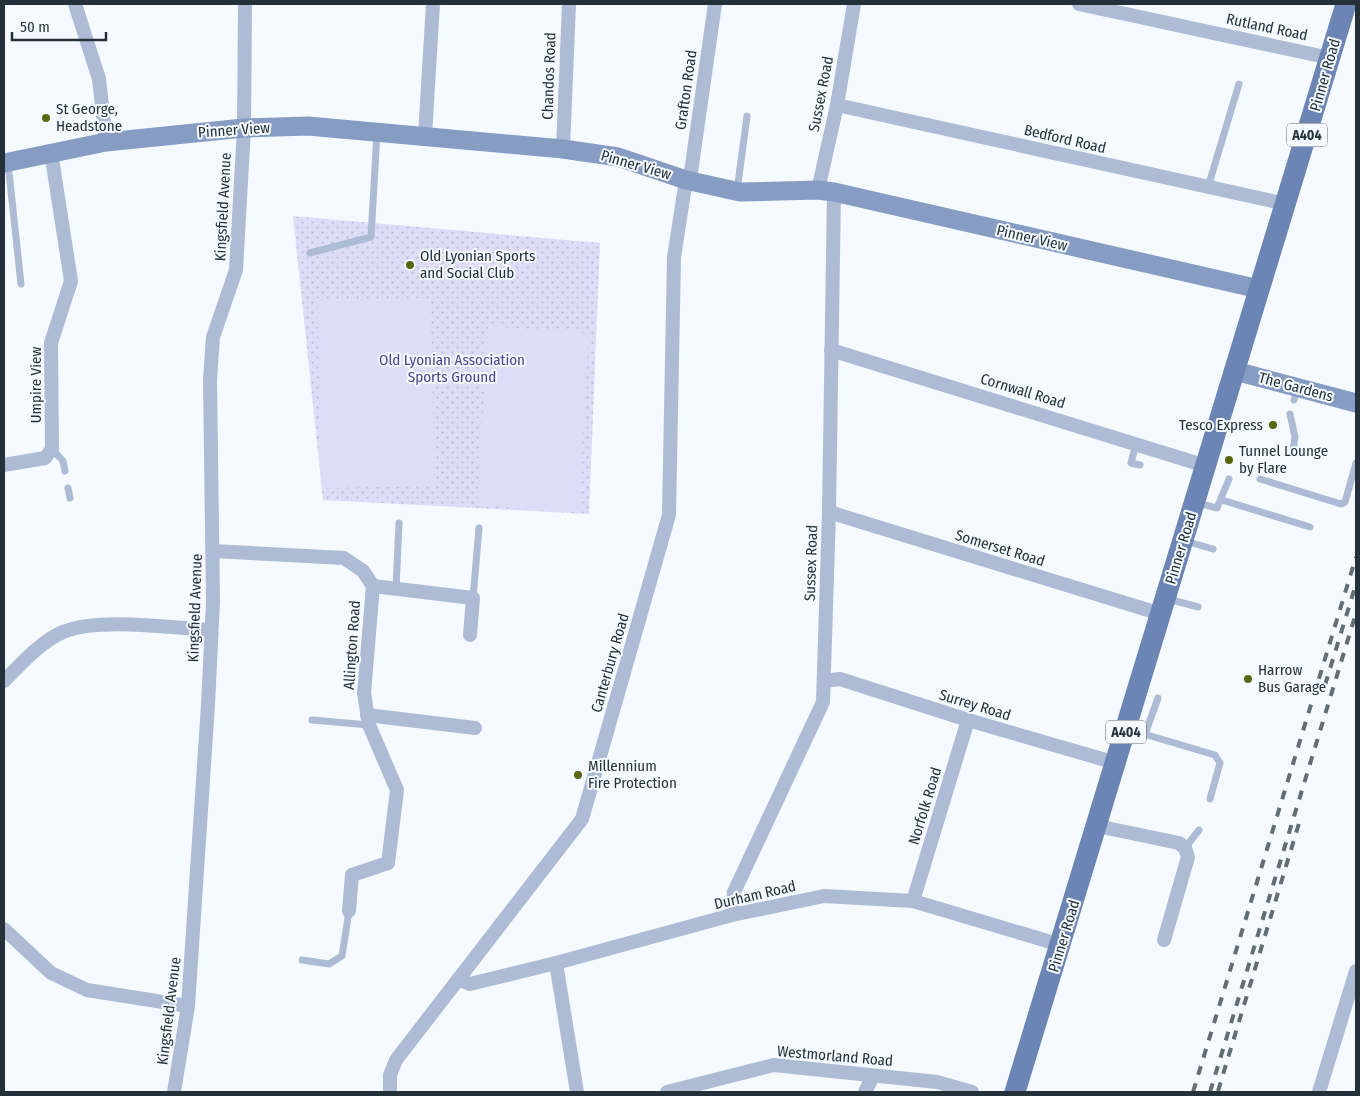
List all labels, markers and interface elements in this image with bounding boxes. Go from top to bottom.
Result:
scale bar [12,10,106,42]
street label: Rutland Road [1225,10,1309,44]
text: 50 m [20,18,50,36]
street label: Chandos Road [538,32,560,120]
street label: Pinner Road [1306,37,1344,113]
street label: Grafton Road [671,49,701,131]
street label: Sussex Road [805,55,837,133]
place label: St George, Headstone [56,100,122,135]
marker: St George, Headstone [40,112,52,124]
street label: Pinner View [197,118,271,141]
street label: Bedford Road [1022,121,1108,157]
road number: A404 [1287,124,1327,146]
street label: Pinner View [599,146,673,184]
street label: Kingsfield Avenue [211,152,235,262]
street label: Pinner View [995,221,1069,255]
place label: Old Lyonian Sports and Social Club [420,247,535,282]
marker: Old Lyonian Sports and Social Club [404,259,416,271]
street label: Umpire View [27,347,45,423]
park label: Old Lyonian Association Sports Ground [379,351,525,386]
street label: The Gardens [1257,368,1335,406]
street label: Cornwall Road [978,370,1068,412]
place label: Tesco Express [1179,416,1263,434]
marker: Tesco Express [1267,419,1279,431]
place label: Tunnel Lounge by Flare [1239,442,1328,477]
marker: Tunnel Lounge by Flare [1223,454,1235,466]
street label: Pinner Road [1161,510,1201,586]
street label: Sussex Road [801,524,821,602]
street label: Somerset Road [953,526,1047,570]
street label: Kingsfield Avenue [184,553,206,663]
street label: Allington Road [340,600,364,690]
street label: Canterbury Road [587,611,633,715]
place label: Harrow Bus Garage [1258,661,1326,696]
marker: Harrow Bus Garage [1242,673,1254,685]
street label: Surrey Road [937,686,1013,724]
road number: A404 [1106,720,1146,744]
place label: Millennium Fire Protection [588,757,677,792]
street label: Norfolk Road [905,765,945,847]
marker: Millennium Fire Protection [572,769,584,781]
street label: Durham Road [712,877,798,913]
street label: Pinner Road [1044,898,1084,974]
street label: Kingsfield Avenue [153,956,185,1066]
street label: Westmorland Road [776,1042,894,1070]

